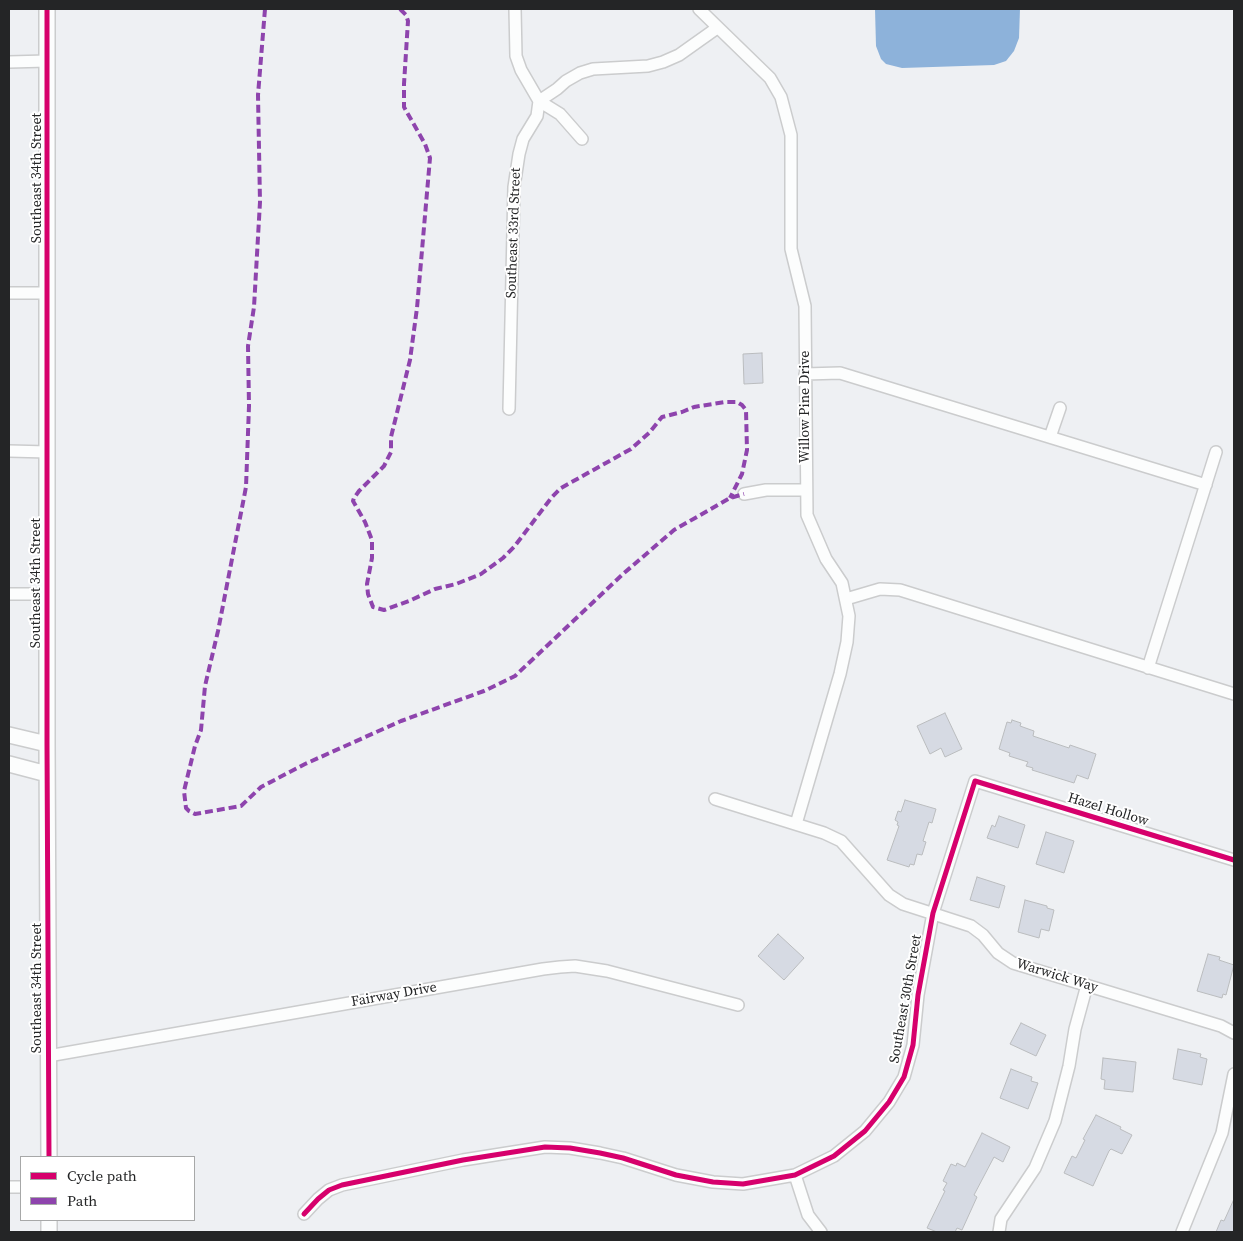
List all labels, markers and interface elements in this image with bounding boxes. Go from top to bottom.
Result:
street label: Southeast 34th Street [29,113,45,243]
street label: Southeast 33rd Street [503,167,525,299]
street label: Willow Pine Drive [797,351,813,463]
street label: Southeast 34th Street [28,518,44,648]
street label: Hazel Hollow [1066,790,1150,830]
street label: Southeast 34th Street [29,923,45,1053]
street label: Southeast 30th Street [886,933,926,1065]
street label: Warwick Way [1014,956,1100,996]
street label: Fairway Drive [350,979,438,1011]
legend [20,1156,195,1221]
text: Cycle path [67,1165,137,1186]
text: Path [67,1190,97,1211]

